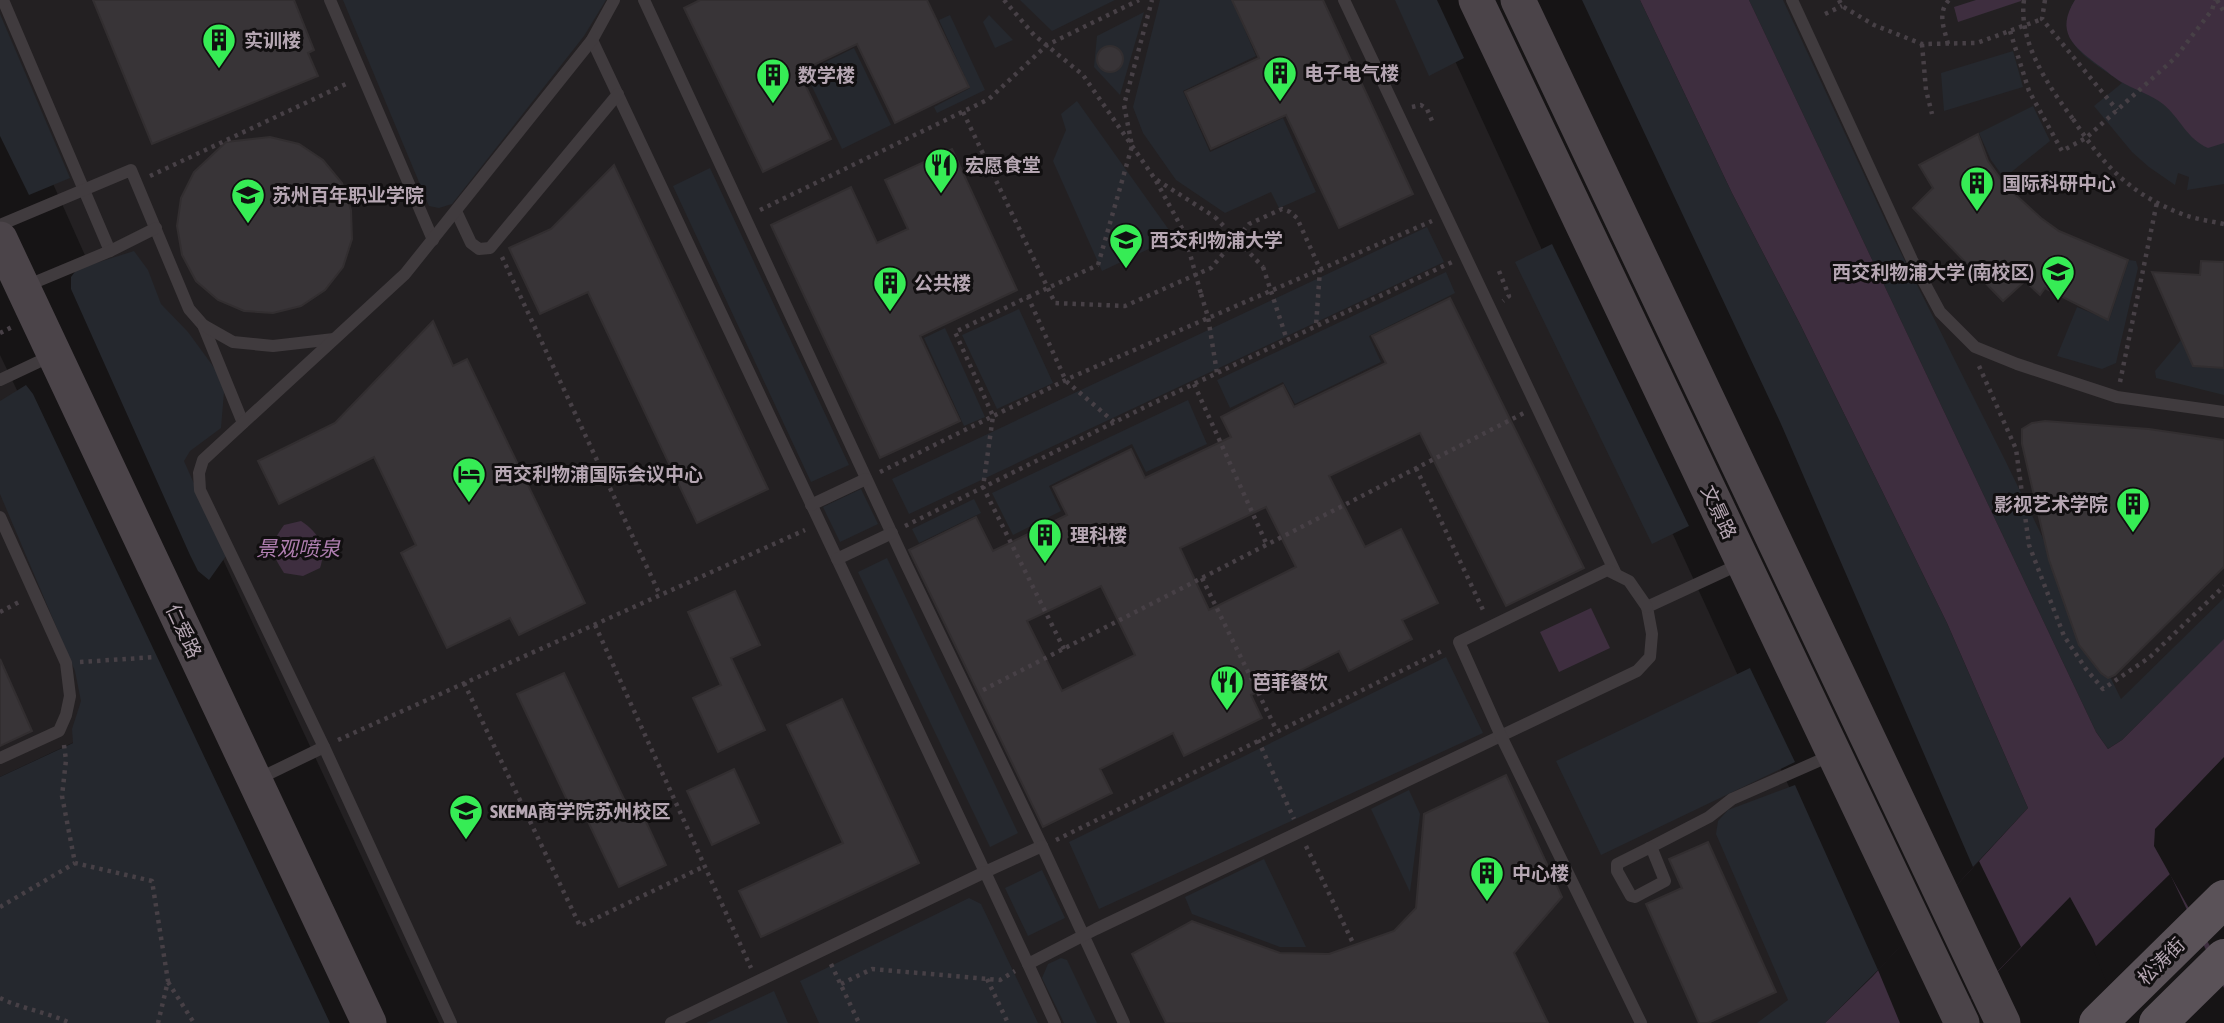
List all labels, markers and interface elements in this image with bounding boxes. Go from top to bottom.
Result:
building icon: 实训楼 [200,21,238,70]
place label: 实训楼 [244,29,301,51]
building icon: 电子电气楼 [1261,54,1299,103]
building icon: 数学楼 [754,56,792,105]
place label: 电子电气楼 [1304,62,1399,84]
place label: 数学楼 [798,64,855,86]
restaurant icon: 宏愿食堂 [922,146,960,195]
place label: 宏愿食堂 [965,154,1041,176]
building icon: 国际科研中心 [1958,164,1996,213]
place label: 国际科研中心 [2002,172,2116,194]
school or university icon: 苏州百年职业学院 [229,176,267,225]
place label: 苏州百年职业学院 [272,184,424,206]
school or university icon: 西交利物浦大学 [1107,221,1145,270]
place label: 西交利物浦大学 [1150,229,1283,251]
school or university icon: 西交利物浦大学 (南校区) [2039,253,2077,302]
place label: 西交利物浦大学 (南校区) [1832,261,2034,283]
building icon: 公共楼 [871,264,909,313]
place label: 公共楼 [914,272,971,294]
hotel icon: 西交利物浦国际会议中心 [450,455,488,504]
place label: 西交利物浦国际会议中心 [494,463,703,485]
street label: 文景路 [1697,482,1741,542]
building icon: 影视艺术学院 [2114,485,2152,534]
place label: 影视艺术学院 [1994,493,2108,515]
building icon: 理科楼 [1026,516,1064,565]
place label: 理科楼 [1070,524,1127,546]
water label: 景观喷泉 [256,536,341,560]
street label: 仁爱路 [162,601,206,661]
restaurant icon: 芭菲餐饮 [1208,663,1246,712]
place label: 芭菲餐饮 [1252,671,1328,693]
school or university icon: SKEMA商学院苏州校区 [447,792,485,841]
place label: SKEMA商学院苏州校区 [490,800,670,822]
building icon: 中心楼 [1468,854,1506,903]
place label: 中心楼 [1512,862,1569,884]
street label: 松涛街 [2133,933,2189,989]

